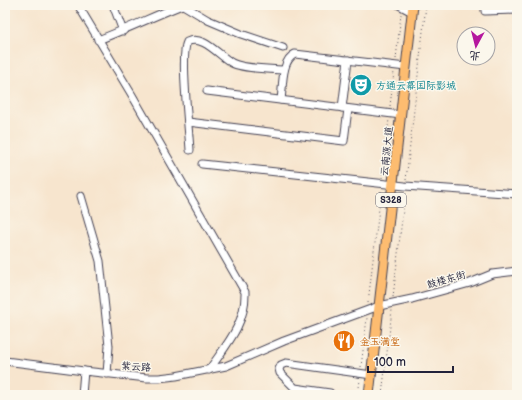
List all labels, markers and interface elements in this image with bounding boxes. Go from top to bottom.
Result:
north arrow [456,26,496,66]
text: 北 [469,48,481,63]
theatre icon: 方通云幕国际影城 [348,72,374,98]
place label: 方通云幕国际影城 [376,80,456,92]
street label: 云南源大道 [378,126,396,177]
road number: S328 [376,193,406,207]
street label: 鼓楼东街 [425,269,467,291]
restaurant icon: 金玉满堂 [331,328,357,354]
place label: 金玉满堂 [360,336,400,348]
scale bar [368,348,453,374]
text: 100 m [374,355,406,370]
street label: 紫云路 [121,360,151,374]

